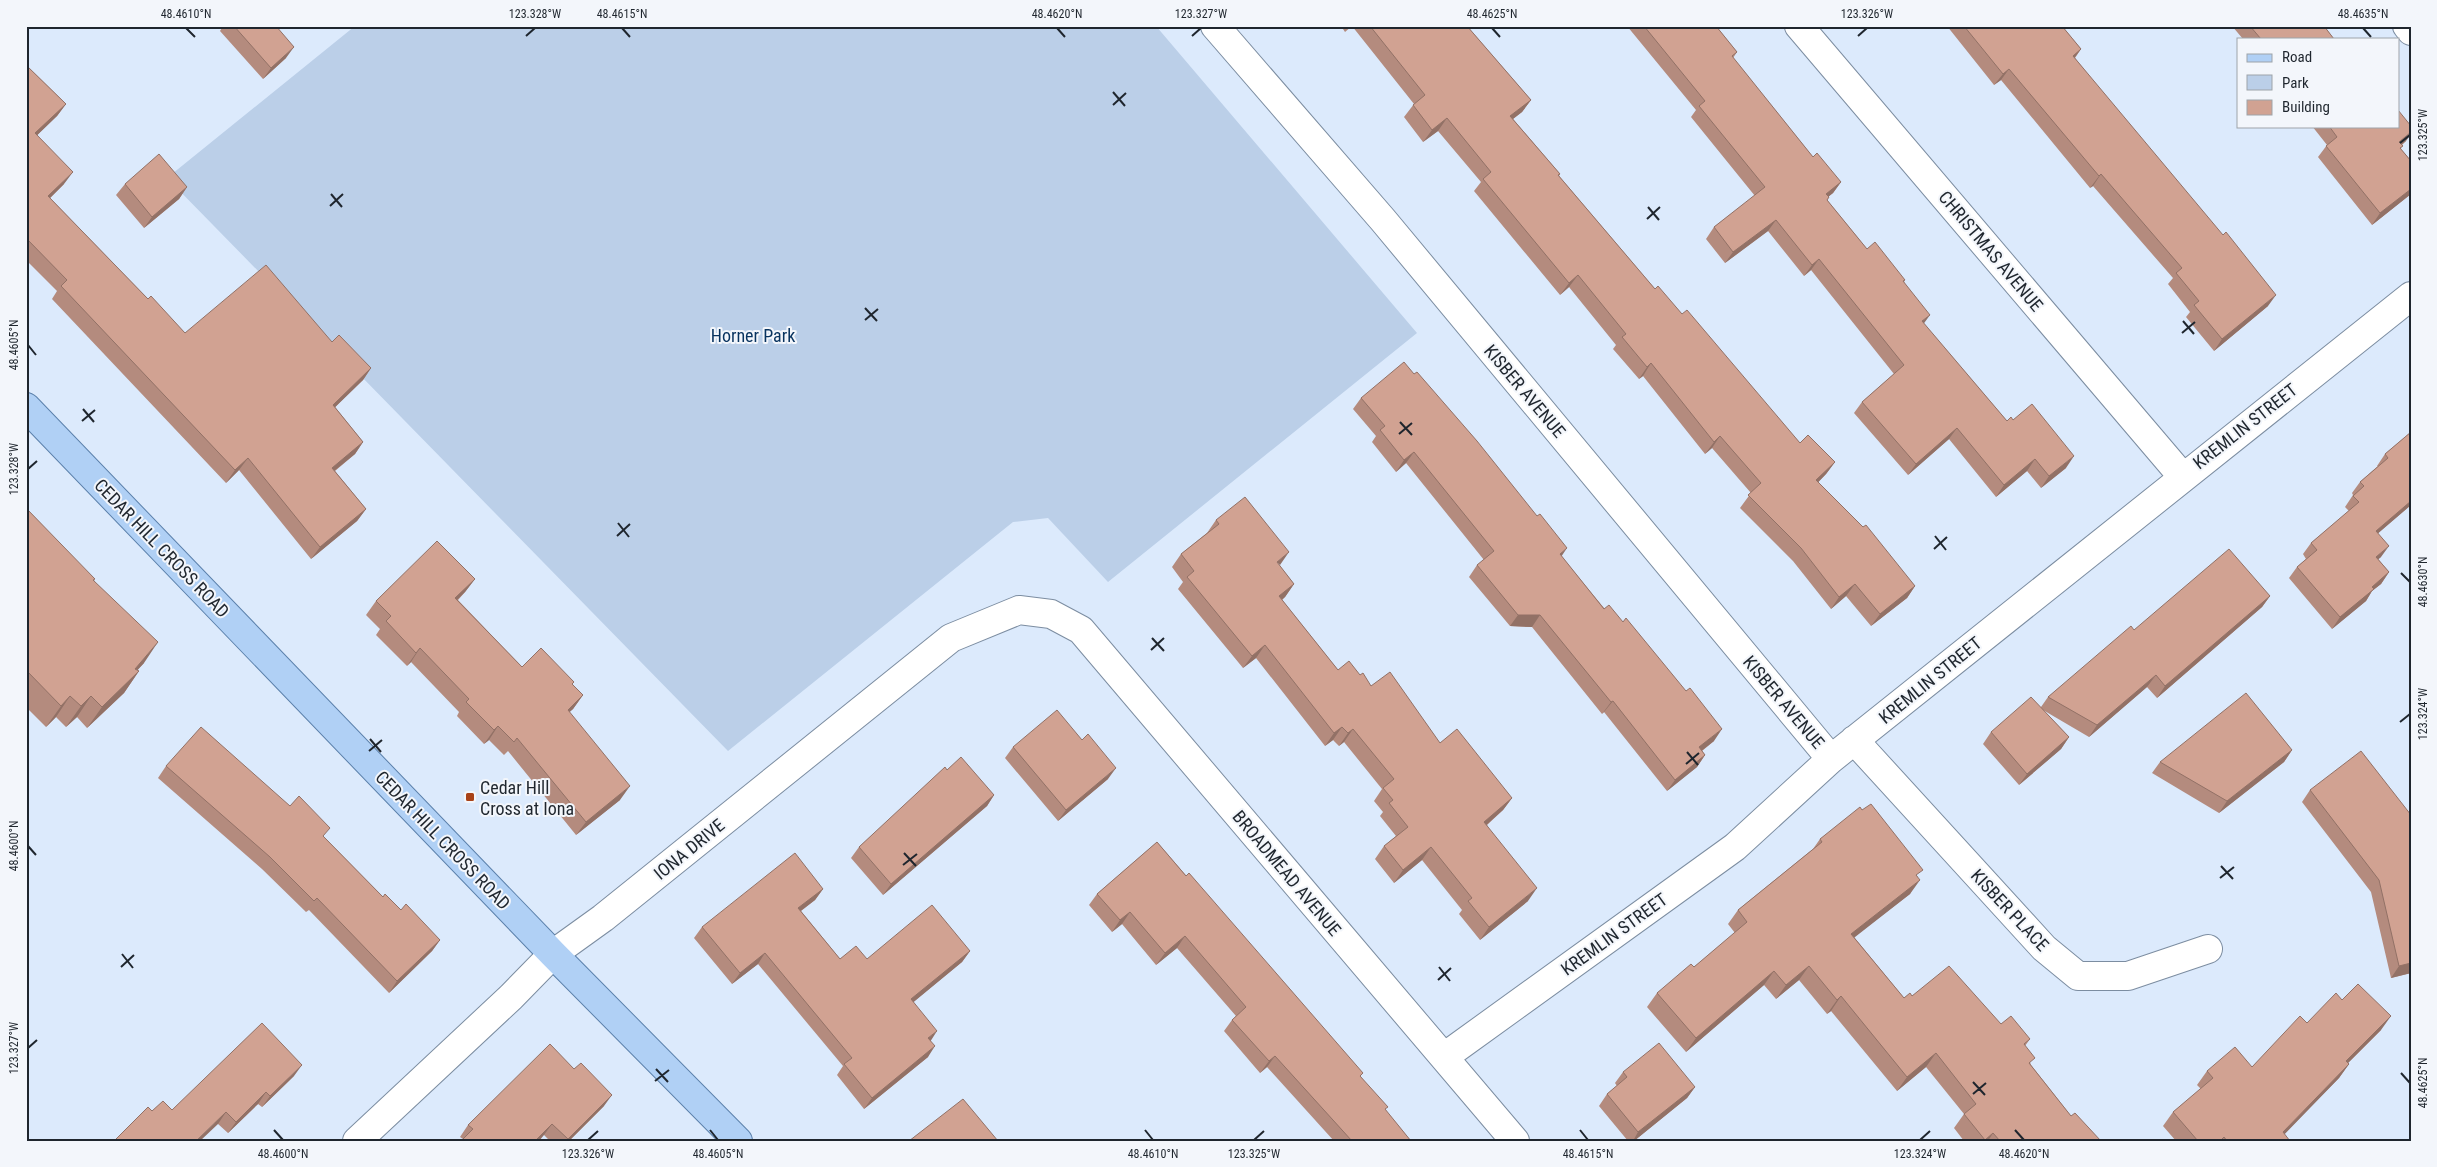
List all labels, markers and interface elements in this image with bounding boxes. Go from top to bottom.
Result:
text: 48.4610°N [161,7,211,21]
text: 123.328°W [509,7,561,21]
text: 48.4615°N [597,7,647,21]
text: 48.4620°N [1032,7,1082,21]
text: 123.327°W [1175,7,1227,21]
text: 48.4625°N [1467,7,1517,21]
text: 123.326°W [1841,7,1893,21]
text: 48.4635°N [2338,7,2388,21]
legend [2237,38,2400,128]
text: Road [2282,48,2312,66]
text: Park [2282,74,2309,92]
text: Building [2282,98,2330,116]
text: 123.325°W [2416,109,2430,161]
street label: CHRISTMAS AVENUE [1935,187,2047,315]
text: 48.4605°N [7,320,21,370]
park label: Horner Park [711,325,795,346]
street label: KISBER AVENUE [1480,340,1570,442]
street label: KREMLIN STREET [2189,379,2301,473]
text: 123.328°W [7,443,21,495]
street label: CEDAR HILL CROSS ROAD [90,474,234,622]
text: 48.4630°N [2416,557,2430,607]
street label: KREMLIN STREET [1874,632,1986,728]
street label: KISBER AVENUE [1739,651,1829,753]
text: 123.324°W [2416,688,2430,740]
street label: CEDAR HILL CROSS ROAD [371,766,515,914]
place label: Cedar Hill Cross at Iona [480,777,574,819]
marker: Cedar Hill Cross at Iona [464,791,476,803]
street label: BROADMEAD AVENUE [1229,806,1345,940]
street label: IONA DRIVE [650,814,728,884]
text: 48.4600°N [7,821,21,871]
street label: KISBER PLACE [1967,865,2053,955]
street label: KREMLIN STREET [1557,888,1671,980]
text: 123.327°W [7,1022,21,1074]
text: 48.4625°N [2416,1058,2430,1108]
text: 48.4600°N [258,1147,308,1161]
text: 123.326°W [562,1147,614,1161]
text: 48.4605°N [693,1147,743,1161]
text: 48.4610°N [1128,1147,1178,1161]
text: 123.325°W [1228,1147,1280,1161]
text: 48.4615°N [1563,1147,1613,1161]
text: 123.324°W [1894,1147,1946,1161]
text: 48.4620°N [1999,1147,2049,1161]

